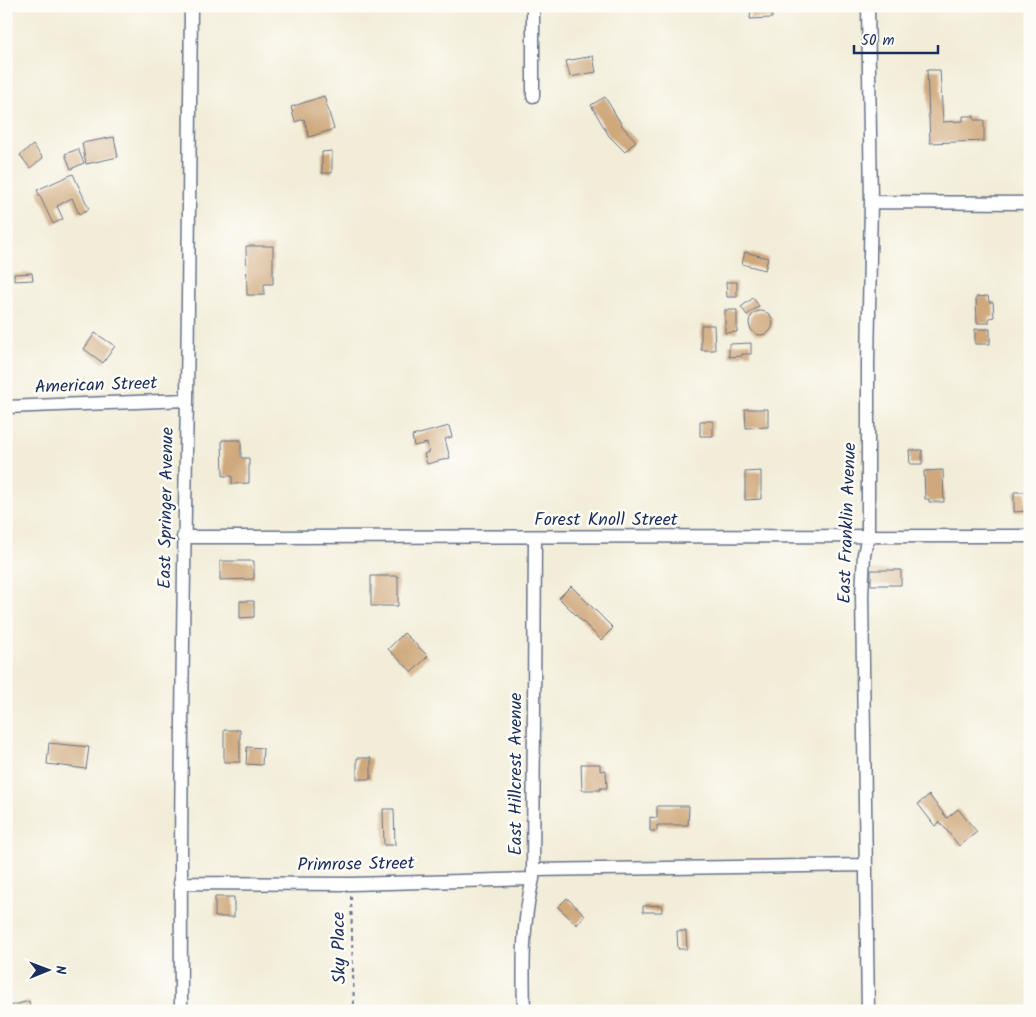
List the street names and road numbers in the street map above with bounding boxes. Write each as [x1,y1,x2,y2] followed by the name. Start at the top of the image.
[34,369,159,403] street label: American Street
[151,427,183,589] street label: East Springer Avenue
[831,442,865,604] street label: East Franklin Avenue
[534,506,679,535] street label: Forest Knoll Street
[502,693,531,855] street label: East Hillcrest Avenue
[297,849,416,881] street label: Primrose Street
[325,912,355,984] street label: Sky Place

